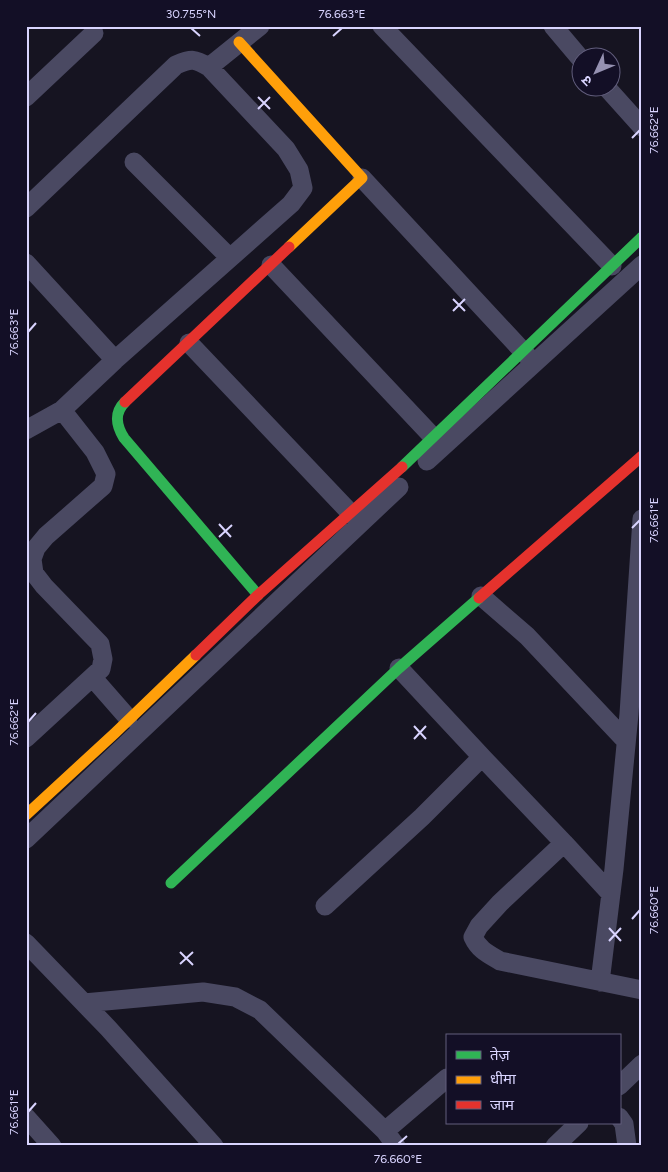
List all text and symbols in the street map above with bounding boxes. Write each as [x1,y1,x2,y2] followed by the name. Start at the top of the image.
[166,7,216,21] text: 30.755°N
[318,7,366,21] text: 76.663°E
[570,48,620,98] north arrow
[577,71,596,90] text: उ
[647,106,661,154] text: 76.662°E
[7,308,21,356] text: 76.663°E
[647,497,661,543] text: 76.661°E
[7,698,21,746] text: 76.662°E
[647,886,661,934] text: 76.660°E
[446,1034,620,1124] legend
[490,1046,511,1064] text: तेज़
[490,1070,517,1088] text: धीमा
[7,1089,21,1135] text: 76.661°E
[490,1096,515,1114] text: जाम
[374,1152,422,1166] text: 76.660°E

